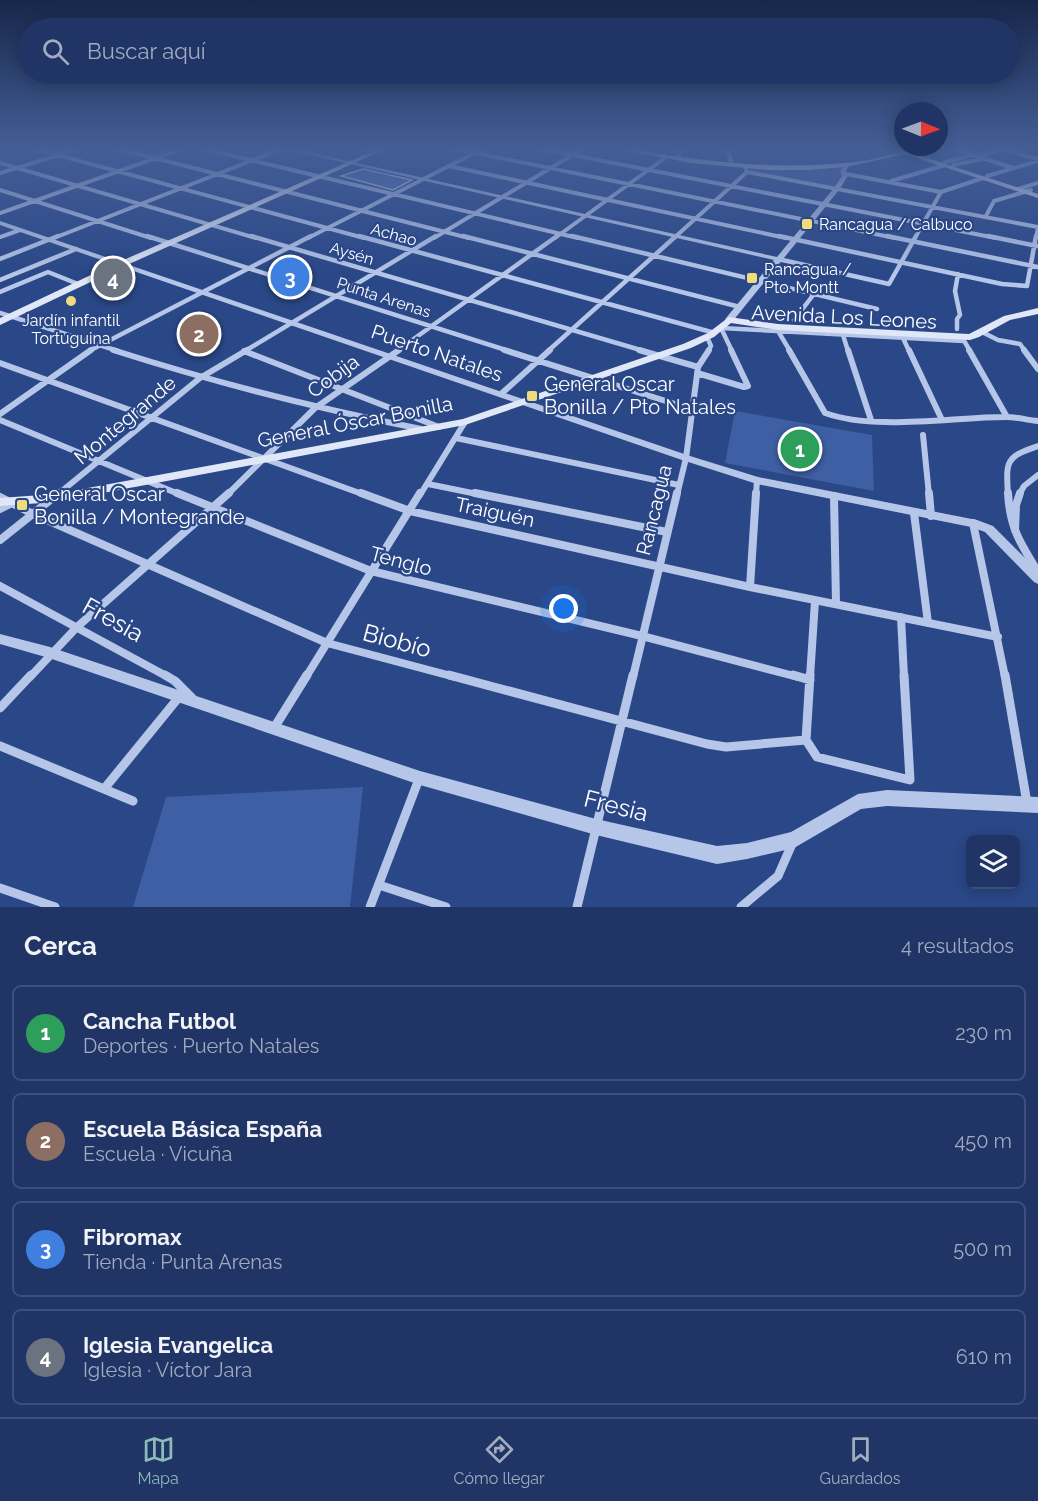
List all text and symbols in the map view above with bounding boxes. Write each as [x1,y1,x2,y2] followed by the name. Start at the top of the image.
[18,18,1020,84] search box
[39,35,72,68] icon: search
[87,38,206,64] text: Buscar aquí
[894,102,948,156] north arrow
[819,215,972,234] place label: Rancagua / Calbuco
[800,217,814,231] marker: Rancagua / Calbuco
[369,219,419,250] street label: Achao
[328,238,376,269] street label: Aysén
[270,254,310,300] pin: 3
[94,256,132,300] pin: 4
[764,260,852,297] place label: Rancagua / Pto. Montt
[745,271,759,285] marker: Rancagua / Pto. Montt
[334,273,433,322] street label: Punta Arenas
[64,294,78,308] marker: Jardín infantil Tortuguina
[751,300,937,334] street label: Avenida Los Leones
[22,311,120,348] place label: Jardín infantil Tortuguina
[180,312,218,356] pin: 2
[368,319,506,387] street label: Puerto Natales
[303,349,363,403] street label: Cobija
[69,370,181,469] street label: Montegrande
[544,372,736,419] place label: General Oscar Bonilla / Pto Natales
[525,389,539,403] marker: General Oscar Bonilla / Pto Natales
[255,391,455,453] street label: General Óscar Bonilla
[780,426,820,472] pin: 1
[631,462,677,558] street label: Rancagua
[34,482,245,529] place label: General Oscar Bonilla / Montegrande
[453,492,537,532] street label: Traiguén
[15,498,29,512] marker: General Oscar Bonilla / Montegrande
[367,541,435,581] street label: Tenglo
[78,591,149,648] street label: Fresia
[549,594,578,623] your location
[360,617,435,664] street label: Biobío
[581,784,651,827] street label: Fresia
[966,835,1020,889] map controls
[966,835,1020,889] button: layers
[24,931,97,961] text: Cerca
[901,934,1014,958] text: 4 resultados
[83,1008,236,1034] text: Cancha Futbol
[41,1021,50,1045] text: 1
[955,1021,1012,1045] text: 230 m
[83,1034,319,1058] text: Deportes · Puerto Natales
[83,1116,322,1142] text: Escuela Básica España
[40,1129,51,1153] text: 2
[954,1129,1012,1153] text: 450 m
[83,1142,232,1166] text: Escuela · Vicuña
[83,1224,182,1250] text: Fibromax
[40,1237,51,1261] text: 3
[953,1237,1012,1261] text: 500 m
[83,1250,282,1274] text: Tienda · Punta Arenas
[83,1332,273,1358] text: Iglesia Evangelica
[40,1345,51,1369] text: 4
[956,1345,1012,1369] text: 610 m
[83,1358,252,1382] text: Iglesia · Víctor Jara
[137,1433,179,1488] tab: Mapa
[454,1433,545,1488] tab: Cómo llegar
[820,1433,901,1488] tab: Guardados

